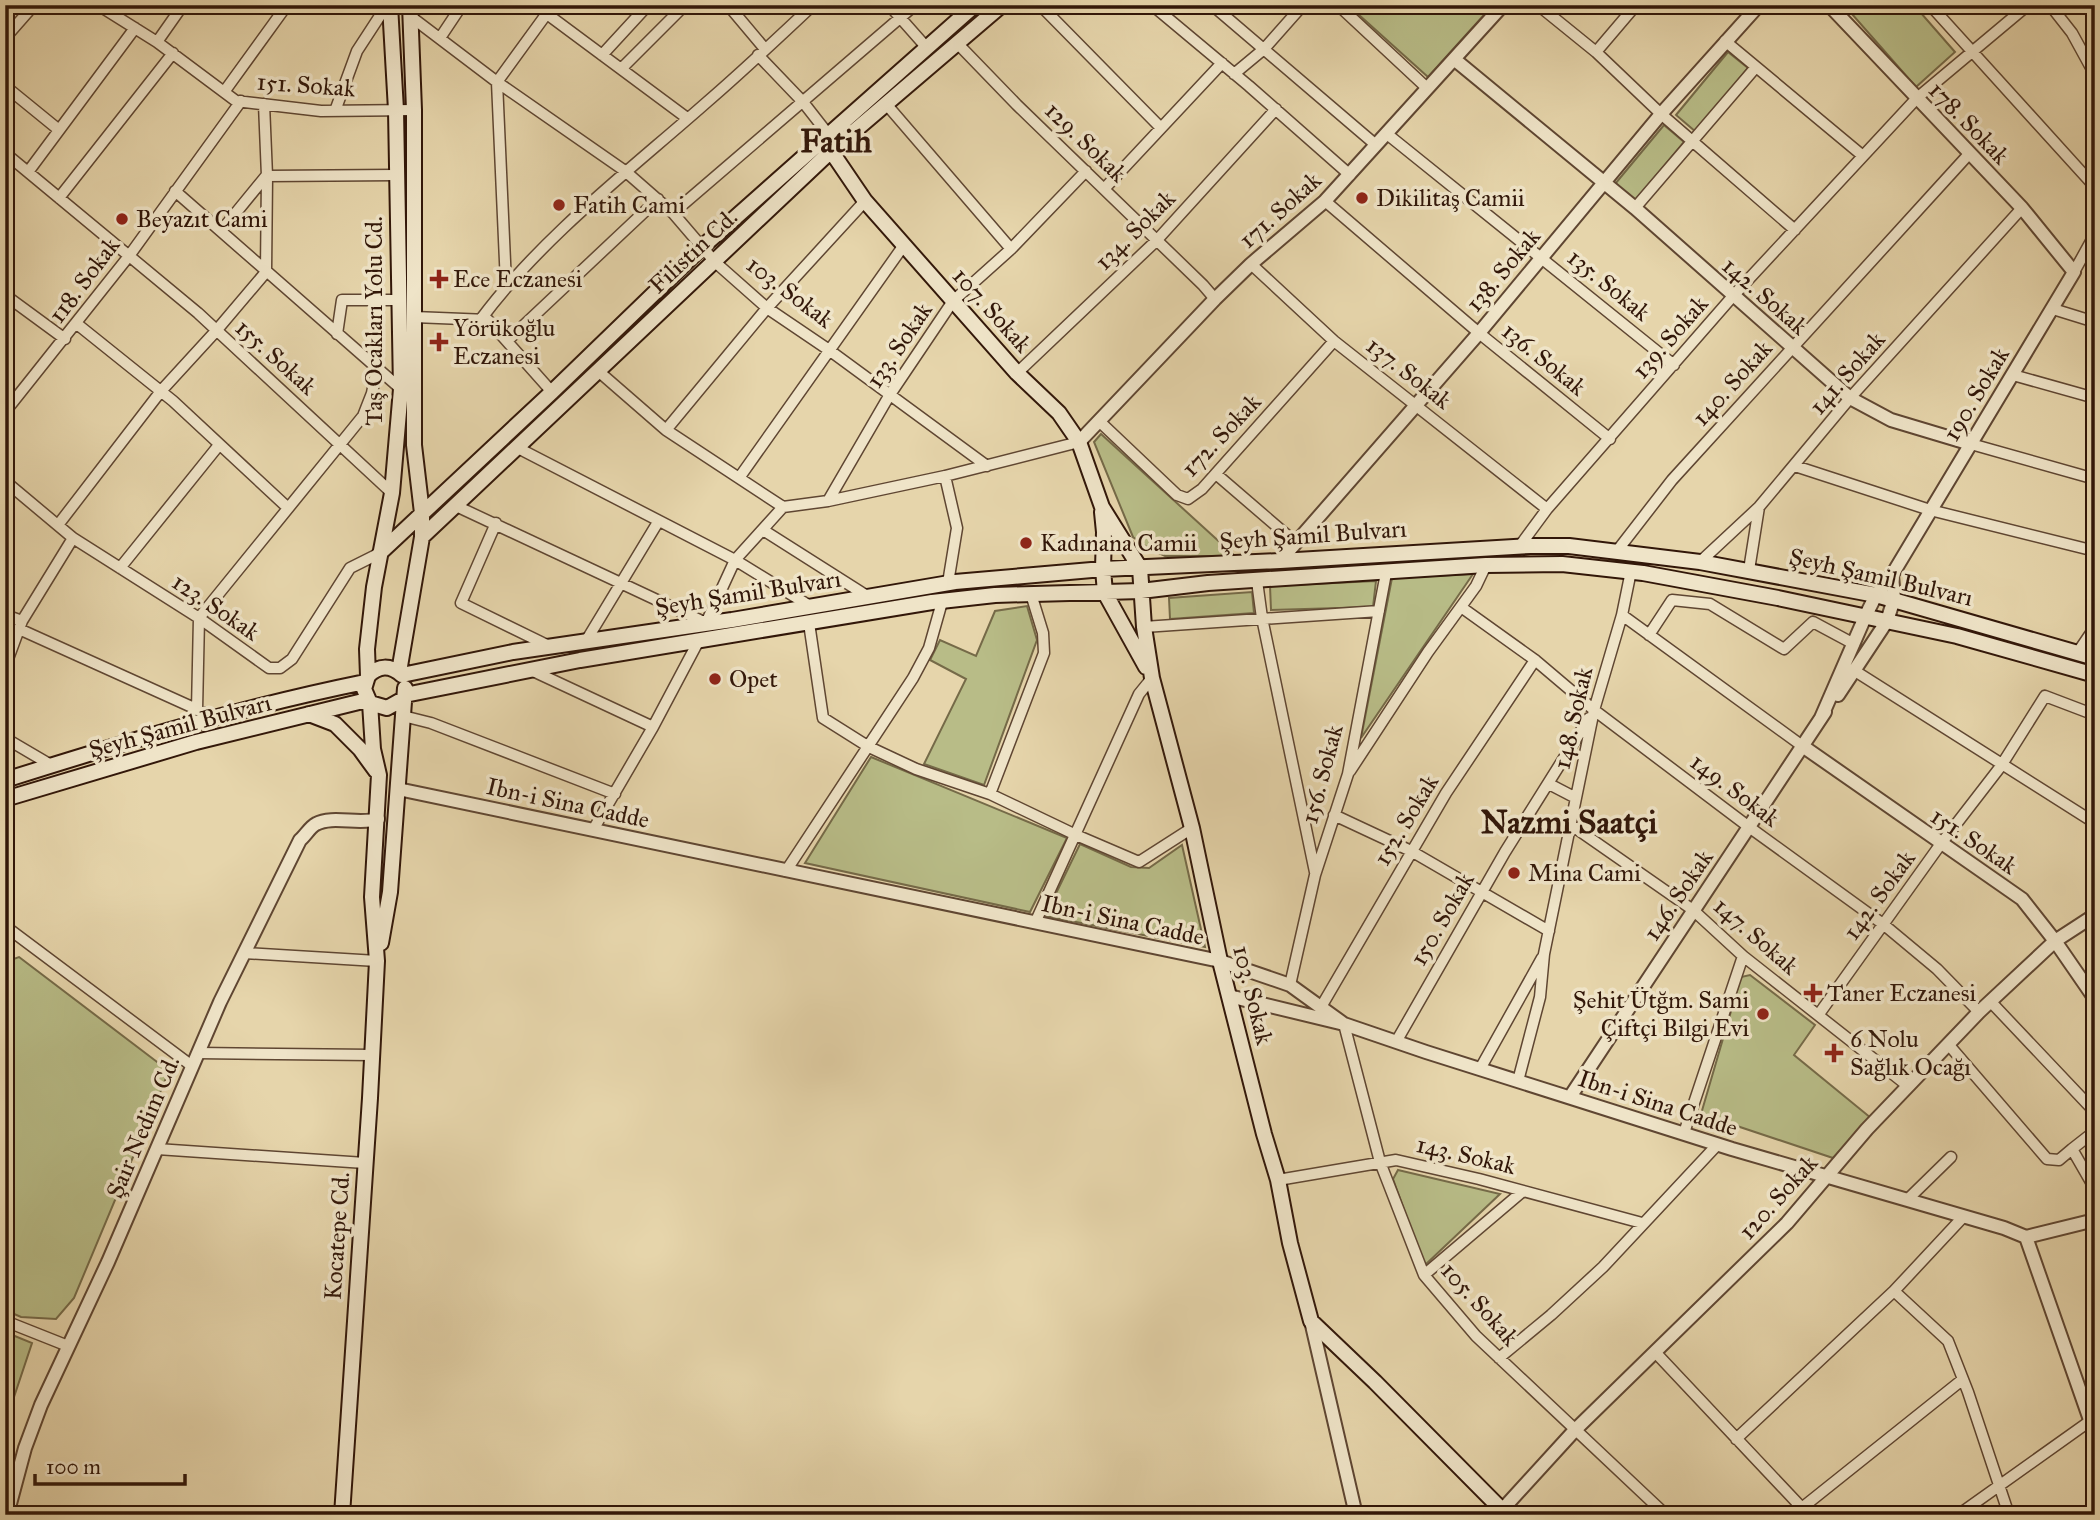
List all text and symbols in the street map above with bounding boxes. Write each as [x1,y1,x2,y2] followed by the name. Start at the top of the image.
[256,67,357,103] street label: 151. Sokak
[1922,75,2016,171] street label: 178. Sokak
[1039,96,1134,189] street label: 129. Sokak
[800,122,872,161] district label: Fatih
[1233,165,1328,255] street label: 171. Sokak
[1088,183,1182,277] street label: 134. Sokak
[1376,183,1525,213] place label: Dikilitaş Camii
[573,190,686,220] place label: Fatih Cami
[1354,190,1370,206] marker: Dikilitaş Camii
[551,197,567,213] marker: Fatih Cami
[642,202,744,300] street label: Filistin Cd.
[136,204,268,234] place label: Beyazıt Cami
[114,211,130,227] marker: Beyazıt Cami
[359,216,389,426] street label: Taş Ocakları Yolu Cd.
[1459,221,1547,318] street label: 138. Sokak
[42,230,127,329] street label: 118. Sokak
[1561,242,1657,328] street label: 135. Sokak
[740,249,840,335] street label: 103. Sokak
[1716,251,1815,342] street label: 142. Sokak
[946,261,1039,359] street label: 107. Sokak
[453,264,583,294] place label: Ece Eczanesi
[431,271,447,287] marker: Ece Eczanesi
[1626,289,1715,385] street label: 139. Sokak
[859,296,939,394] street label: 133. Sokak
[229,313,324,402] street label: 155. Sokak
[453,313,555,371] place label: Yörükoğlu Eczanesi
[1496,316,1593,403] street label: 136. Sokak
[1803,324,1892,421] street label: 141. Sokak
[1360,330,1458,416] street label: 137. Sokak
[1686,333,1779,432] street label: 140. Sokak
[431,334,447,350] marker: Yörükoğlu Eczanesi
[1936,341,2016,447] street label: 190. Sokak
[1175,386,1268,483] street label: 172. Sokak
[1218,513,1408,557] street label: Şeyh Şamil Bulvarı
[1040,528,1197,558] place label: Kadınana Camii
[1018,535,1034,551] marker: Kadınana Camii
[1786,541,1976,613] street label: Şeyh Şamil Bulvarı
[653,563,843,622] street label: Şeyh Şamil Bulvarı
[166,567,266,648] street label: 123. Sokak
[1547,663,1600,772] street label: 148. Sokak
[729,664,778,694] place label: Opet
[707,671,723,687] marker: Opet
[85,687,275,765] street label: Şeyh Şamil Bulvarı
[1294,720,1350,827] street label: 156. Sokak
[1684,747,1786,834] street label: 149. Sokak
[1367,768,1445,871] street label: 152. Sokak
[484,771,652,835] street label: Ibn-i Sina Cadde
[1925,801,2024,881] street label: 151. Sokak
[1481,803,1657,843] district label: Nazmi Saatçi
[1637,843,1720,946] street label: 146. Sokak
[1836,844,1922,946] street label: 142. Sokak
[1528,858,1641,888] place label: Mina Cami
[1506,865,1522,881] marker: Mina Cami
[1403,866,1481,971] street label: 150. Sokak
[1039,888,1207,952] street label: Ibn-i Sina Cadde
[1707,891,1805,982] street label: 147. Sokak
[1226,942,1280,1049] street label: 103. Sokak
[1827,978,1977,1008] place label: Taner Eczanesi
[1573,985,1749,1043] place label: Şehit Ütğm. Sami Çiftçi Bilgi Evi
[1805,985,1821,1001] marker: Taner Eczanesi
[1755,1006,1771,1022] marker: Şehit Ütğm. Sami Çiftçi Bilgi Evi
[1850,1024,1971,1082] place label: 6 Nolu Sağlık Ocağı
[1824,1043,1844,1063] marker: 6 Nolu Sağlık Ocağı
[99,1051,187,1203] street label: Şair Nedim Cd.
[1575,1063,1741,1143] street label: Ibn-i Sina Cadde
[1413,1129,1519,1181] street label: 143. Sokak
[1732,1148,1824,1246] street label: 120. Sokak
[318,1171,356,1301] street label: Kocatepe Cd.
[1435,1256,1526,1353] street label: 105. Sokak
[35,1443,186,1487] scale bar
[46,1454,101,1480] text: 100 m

